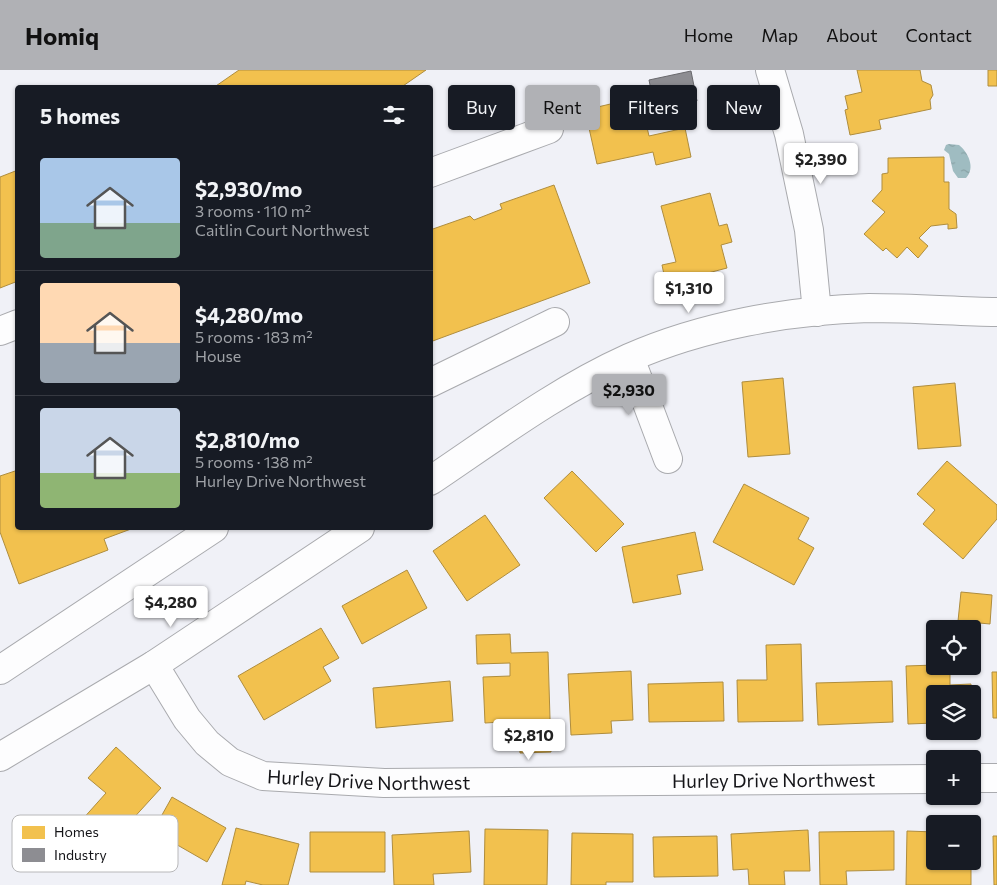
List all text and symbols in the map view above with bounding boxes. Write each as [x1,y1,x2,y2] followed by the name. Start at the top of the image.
[25,21,99,50] text: Homiq
[684,24,733,46] text: Home
[761,24,798,46] text: Map
[826,24,878,46] text: About
[906,24,972,46] text: Contact
[448,85,515,130] chip: Buy
[525,85,600,130] chip: Rent
[610,85,697,130] chip: Filters
[707,85,780,130] chip: New
[380,101,408,129] icon: filters
[40,103,120,128] text: 5 homes
[780,142,862,185] pin: $2,390
[795,149,847,168] text: $2,390
[195,176,302,201] text: $2,930/mo
[80,178,140,238] icon: home
[195,201,311,220] text: 3 rooms · 110 m²
[195,220,369,239] text: Caitlin Court Northwest
[648,272,730,314] pin: $1,310
[665,278,713,297] text: $1,310
[195,302,303,327] text: $4,280/mo
[80,303,140,363] icon: home
[195,327,313,346] text: 5 rooms · 183 m²
[195,346,241,365] text: House
[588,374,670,416] pin: $2,930
[603,380,655,399] text: $2,930
[195,427,300,452] text: $2,810/mo
[80,428,140,488] icon: home
[195,452,313,471] text: 5 rooms · 138 m²
[195,471,366,490] text: Hurley Drive Northwest
[130,586,212,628] pin: $4,280
[145,592,197,611] text: $4,280
[926,620,981,870] map controls
[926,620,981,675] button: locate
[926,685,981,740] button: layers
[488,718,570,761] pin: $2,810
[504,725,554,744] text: $2,810
[926,750,981,805] button: +
[267,764,470,794] street label: Hurley Drive Northwest
[672,767,875,792] street label: Hurley Drive Northwest
[12,815,178,872] legend
[926,815,981,870] button: −
[54,823,99,840] text: Homes
[54,846,107,863] text: Industry

